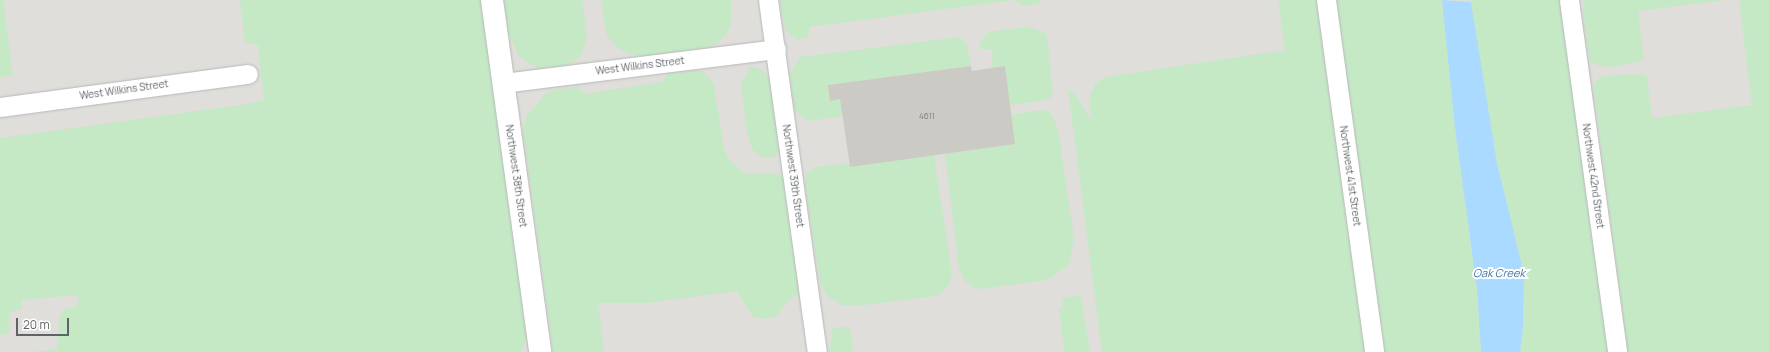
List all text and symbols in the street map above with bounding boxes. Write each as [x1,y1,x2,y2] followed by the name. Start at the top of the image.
[595,55,685,77] street label: West Wilkins Street
[79,78,169,102] street label: West Wilkins Street
[919,111,935,121] house number: 4611
[1580,123,1606,229] street label: Northwest 42nd Street
[503,124,529,228] street label: Northwest 38th Street
[780,124,806,228] street label: Northwest 39th Street
[1337,125,1363,227] street label: Northwest 41st Street
[1473,266,1525,280] water label: Oak Creek
[18,310,71,336] scale bar
[23,316,50,333] text: 20 m

